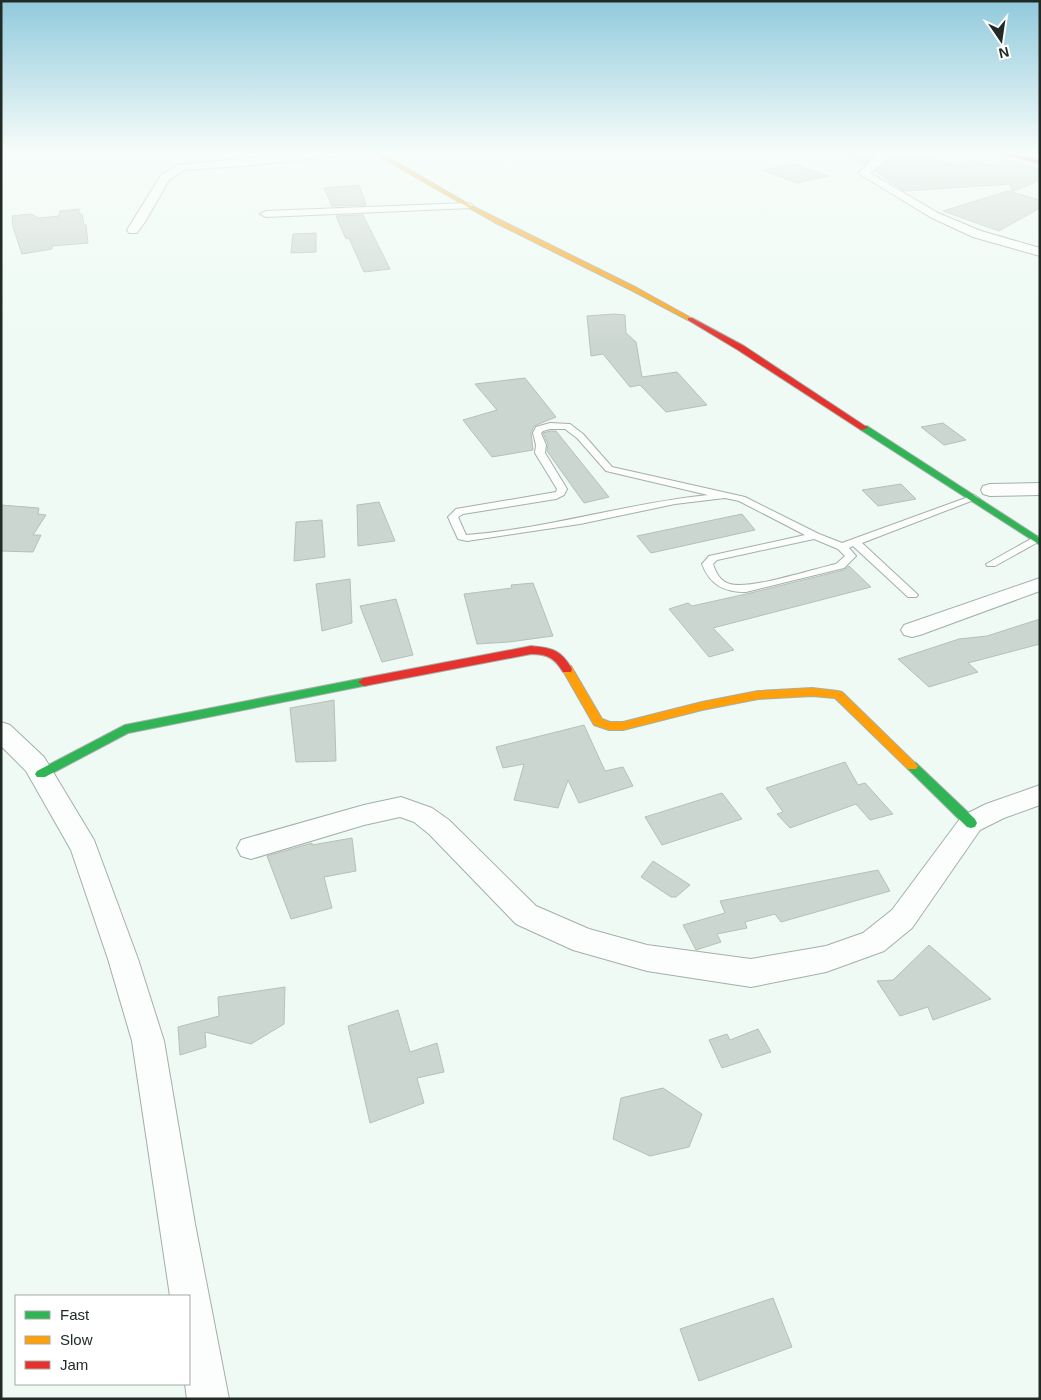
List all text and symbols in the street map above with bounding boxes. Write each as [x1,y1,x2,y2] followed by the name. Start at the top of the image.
[976,15,1026,65] north arrow
[997,44,1011,62] text: N
[15,1295,190,1385] legend
[60,1306,90,1323] text: Fast
[60,1331,93,1348] text: Slow
[60,1356,88,1373] text: Jam

